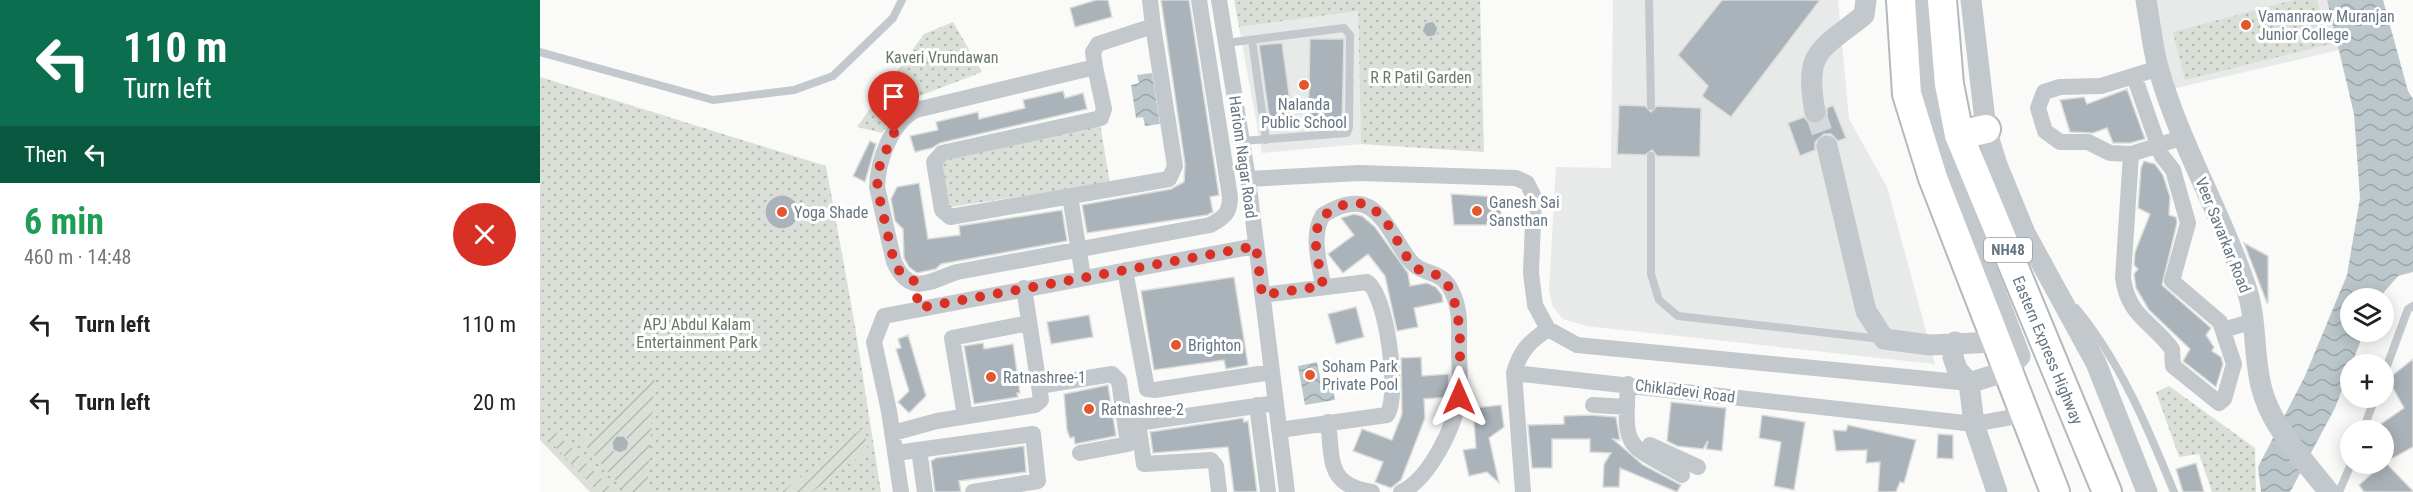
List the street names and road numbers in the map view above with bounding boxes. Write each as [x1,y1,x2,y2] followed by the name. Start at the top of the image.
[1225,94,1261,220] street label: Hariom Nagar Road
[2191,174,2255,296] street label: Veer Savarkar Road
[1984,238,2032,262] road number: NH48
[2009,273,2087,427] street label: Eastern Express Highway
[1634,375,1736,407] street label: Chikladevi Road

